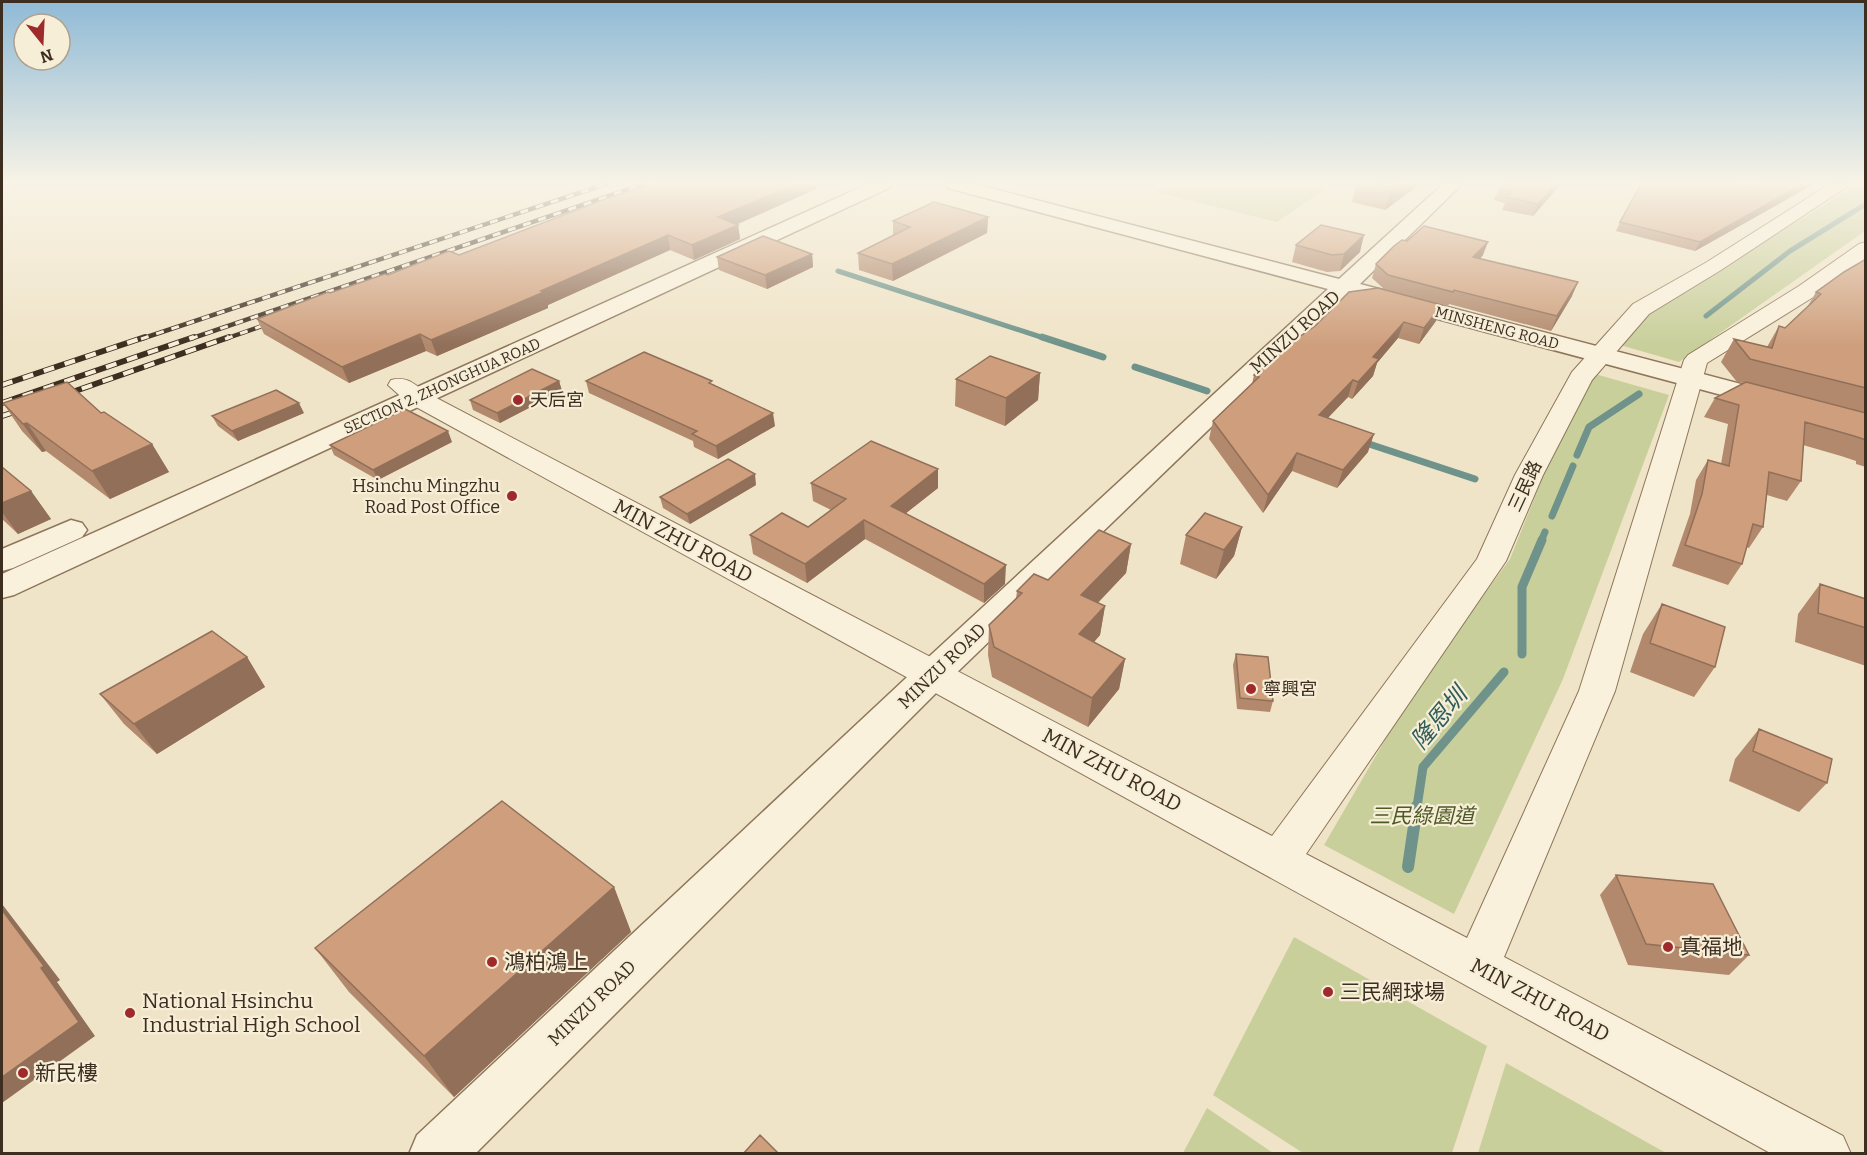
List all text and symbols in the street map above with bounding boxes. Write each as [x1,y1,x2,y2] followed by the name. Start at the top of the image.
[12,12,72,72] north arrow
[38,45,55,67] text: N
[1245,286,1345,378] street label: MINZU ROAD
[1433,303,1561,353] street label: MINSHENG ROAD
[341,334,543,438] street label: SECTION 2, ZHONGHUA ROAD
[530,389,584,411] place label: 天后宮
[511,393,525,407] marker: 天后宮
[1504,457,1546,515] street label: 三民路
[352,475,500,518] place label: Hsinchu Mingzhu Road Post Office
[505,489,519,503] marker: Hsinchu Mingzhu Road Post Office
[609,493,757,589] street label: MIN ZHU ROAD
[893,619,991,713] street label: MINZU ROAD
[1263,678,1317,700] place label: 寧興宮
[1405,679,1475,755] water label: 隆恩圳
[1244,682,1258,696] marker: 寧興宮
[1038,722,1186,818] street label: MIN ZHU ROAD
[1370,803,1477,829] park label: 三民綠園道
[1680,934,1743,960] place label: 真福地
[1661,940,1675,954] marker: 真福地
[504,949,588,975] place label: 鴻柏鴻上
[1466,952,1614,1048] street label: MIN ZHU ROAD
[485,955,499,969] marker: 鴻柏鴻上
[543,956,641,1050] street label: MINZU ROAD
[1340,979,1445,1005] place label: 三民網球場
[1321,985,1335,999] marker: 三民網球場
[142,988,360,1038] place label: National Hsinchu Industrial High School
[123,1006,137,1020] marker: National Hsinchu Industrial High School
[35,1060,98,1086] place label: 新民樓
[16,1066,30,1080] marker: 新民樓

